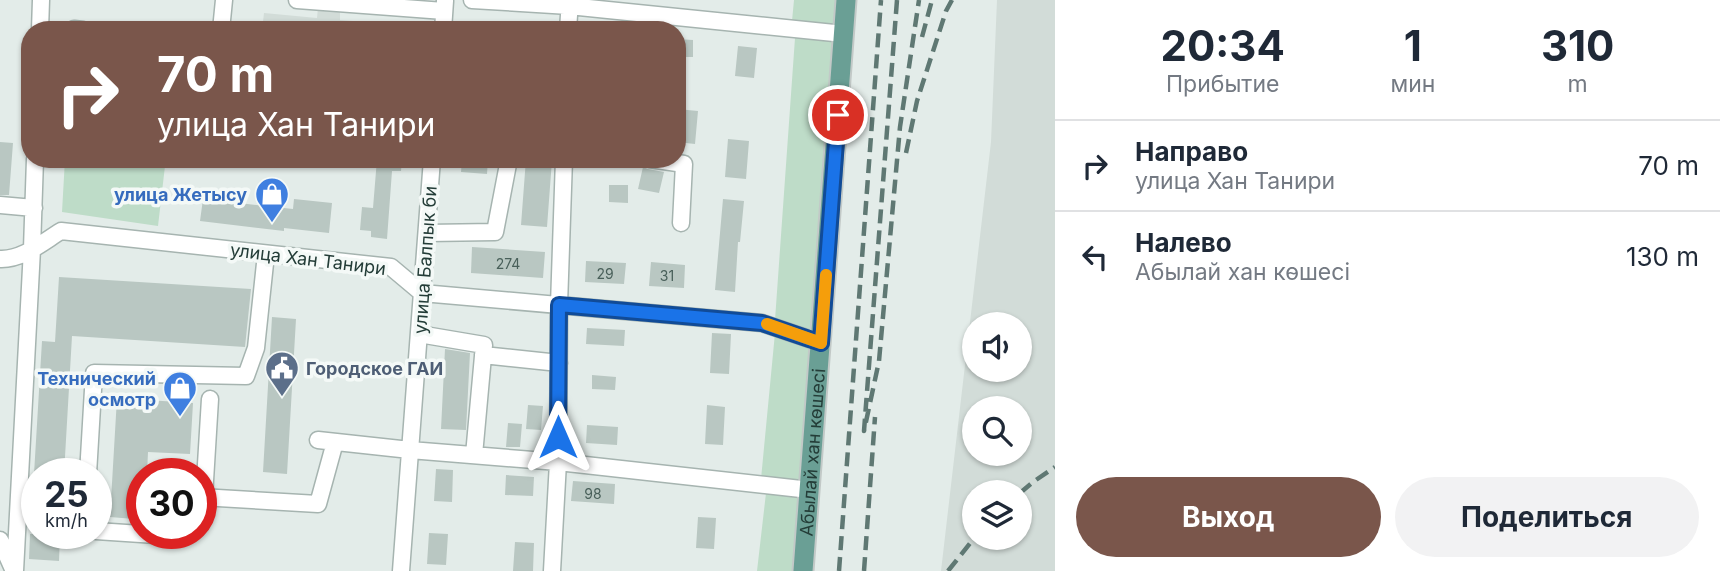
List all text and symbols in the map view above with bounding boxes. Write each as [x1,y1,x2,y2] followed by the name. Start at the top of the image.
[1161,20,1285,71] text: 20:34
[1404,20,1422,71] text: 1
[1541,20,1614,71] text: 310
[157,45,274,104] text: 70 m
[42,49,133,140] icon: right
[1166,70,1279,98] text: Прибытие
[1390,70,1435,98] text: мин
[1568,70,1588,98] text: m
[808,85,868,145] pin
[819,96,857,134] icon: arrive
[157,105,435,144] text: улица Хан Танири
[1135,136,1248,167] text: Направо
[1076,147,1114,185] icon: right
[1638,150,1699,181] text: 70 m
[1135,167,1335,195] text: улица Хан Танири
[253,175,291,224] shop icon: улица Жетысу
[114,184,247,205] place label: улица Жетысу
[409,185,441,335] street label: улица Балпык би
[1135,227,1232,258] text: Налево
[1076,238,1114,276] icon: left
[229,239,387,279] street label: улица Хан Танири
[1626,241,1699,272] text: 130 m
[496,255,520,272] house number: 274
[1135,258,1350,286] text: Абылай хан көшесі
[596,265,614,282] house number: 29
[660,267,674,284] house number: 31
[962,312,1032,550] map controls
[962,312,1032,382] button: sound
[263,349,301,398] public building icon: Городское ГАИ
[306,358,443,379] place label: Городское ГАИ
[37,368,156,410] place label: Технический осмотр
[795,368,829,537] street label: Абылай хан көшесі
[161,369,199,418] shop icon: Технический осмотр
[962,396,1032,466] button: search
[521,400,595,474] position arrow
[126,458,217,549] speed limit sign: 30
[44,473,89,515] text: 25
[1076,477,1381,557] button: Выход
[1395,477,1699,557] button: Поделиться
[962,480,1032,550] button: layers
[584,485,602,502] house number: 98
[45,510,88,531] text: km/h

